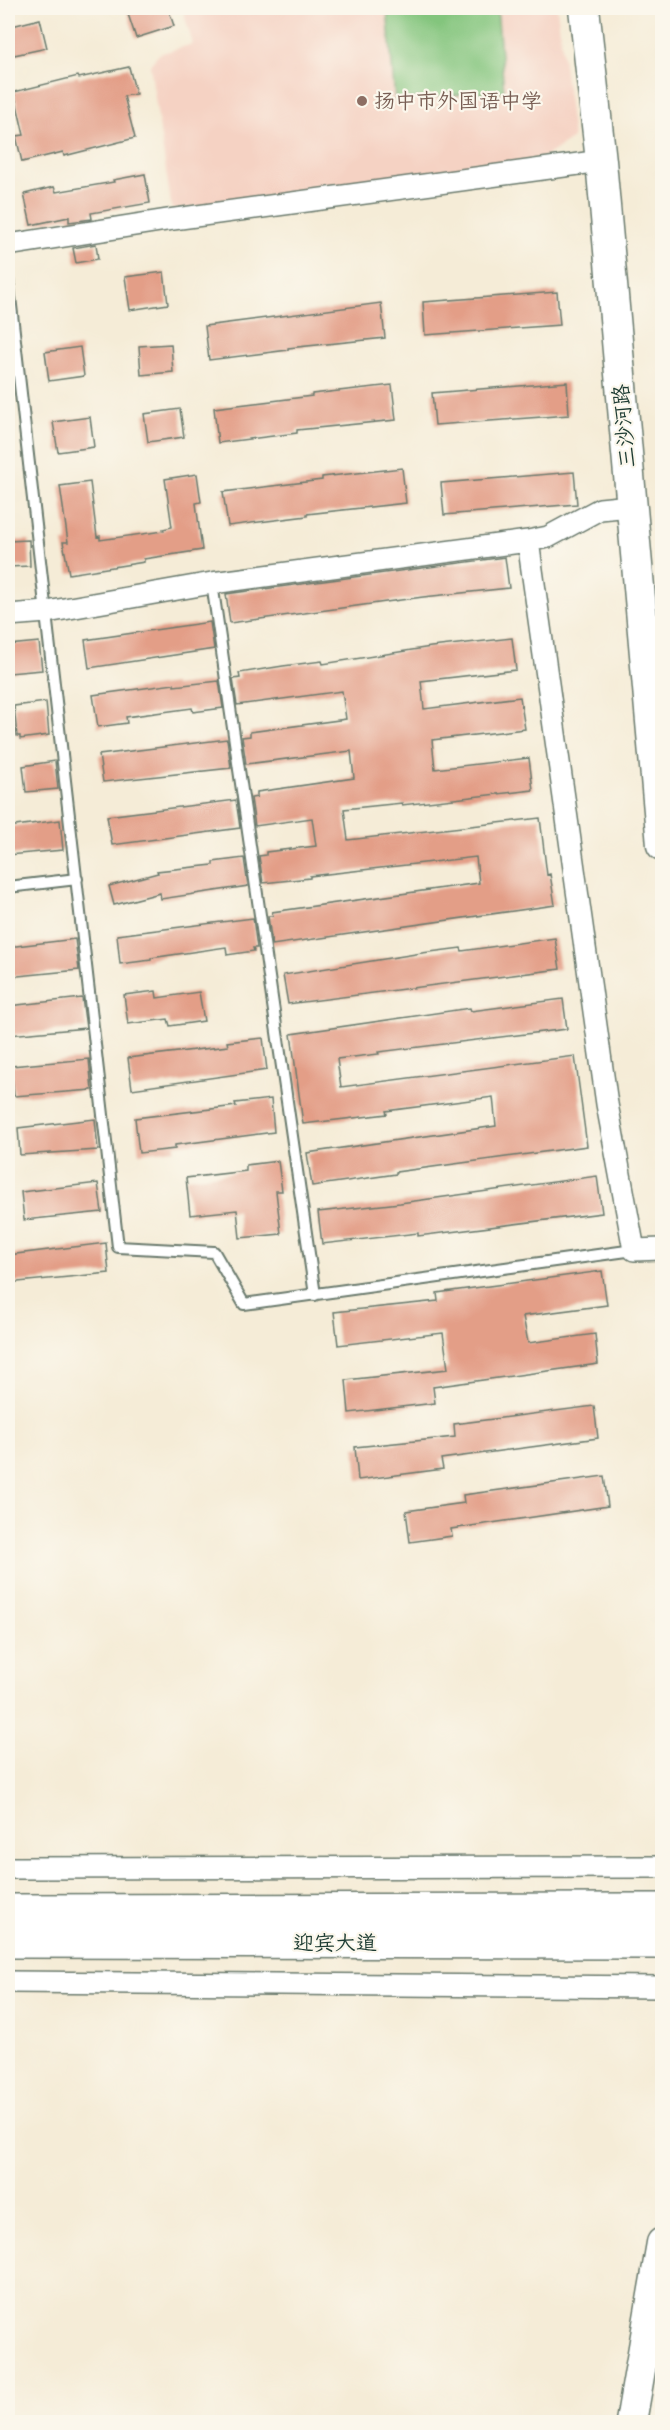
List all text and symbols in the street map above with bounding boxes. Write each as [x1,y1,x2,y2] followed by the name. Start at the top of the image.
[374,87,542,115] place label: 扬中市外国语中学
[355,94,369,108] marker: 扬中市外国语中学
[606,383,642,469] street label: 三沙河路
[293,1929,377,1957] street label: 迎宾大道

